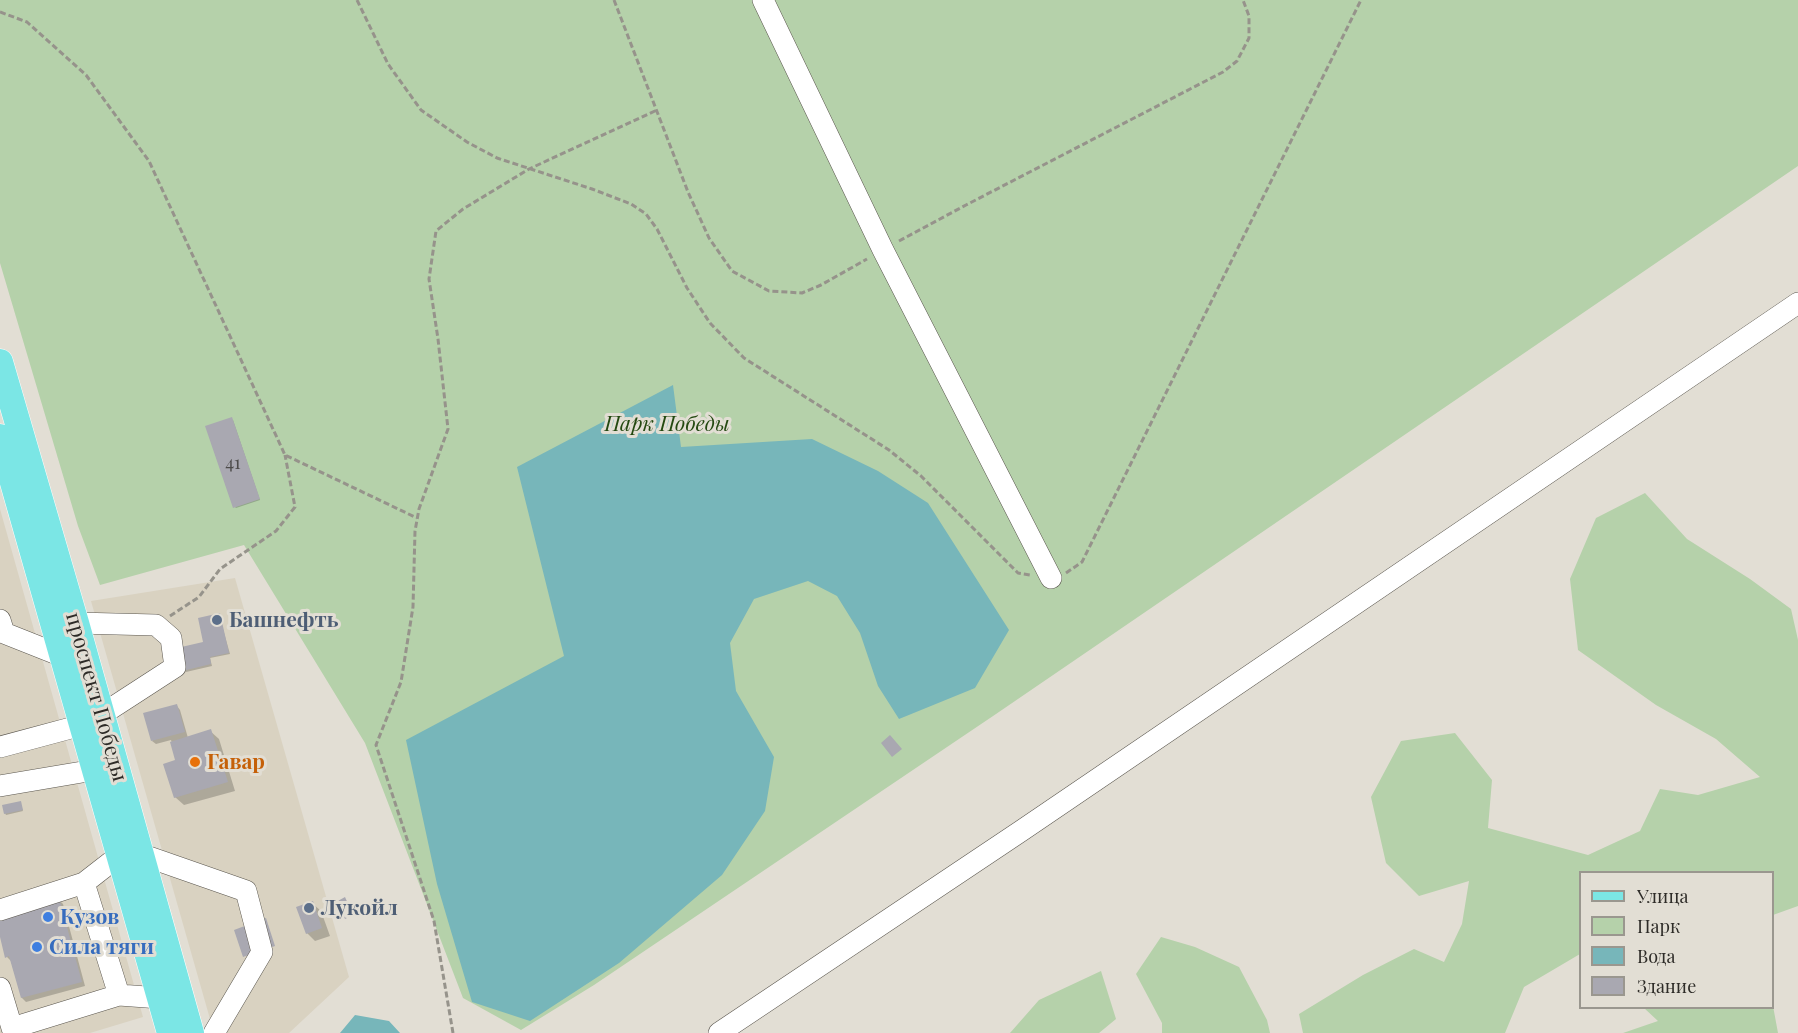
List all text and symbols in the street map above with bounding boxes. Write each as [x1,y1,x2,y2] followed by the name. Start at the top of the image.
[605,411,729,437] park label: Парк Победы
[225,452,241,474] house number: 41
[229,607,339,633] place label: Башнефть
[60,610,132,784] street label: проспект Победы
[210,613,224,627] marker: Башнефть
[207,749,265,775] place label: Гавар
[188,755,202,769] marker: Гавар
[1579,871,1774,1009] legend
[1637,884,1688,908] text: Улица
[321,895,398,921] place label: Лукойл
[302,901,316,915] marker: Лукойл
[60,904,119,930] place label: Кузов
[41,910,55,924] marker: Кузов
[1637,914,1680,938] text: Парк
[49,934,154,960] place label: Сила тяги
[30,940,44,954] marker: Сила тяги
[1637,944,1675,968] text: Вода
[1637,974,1696,998] text: Здание

